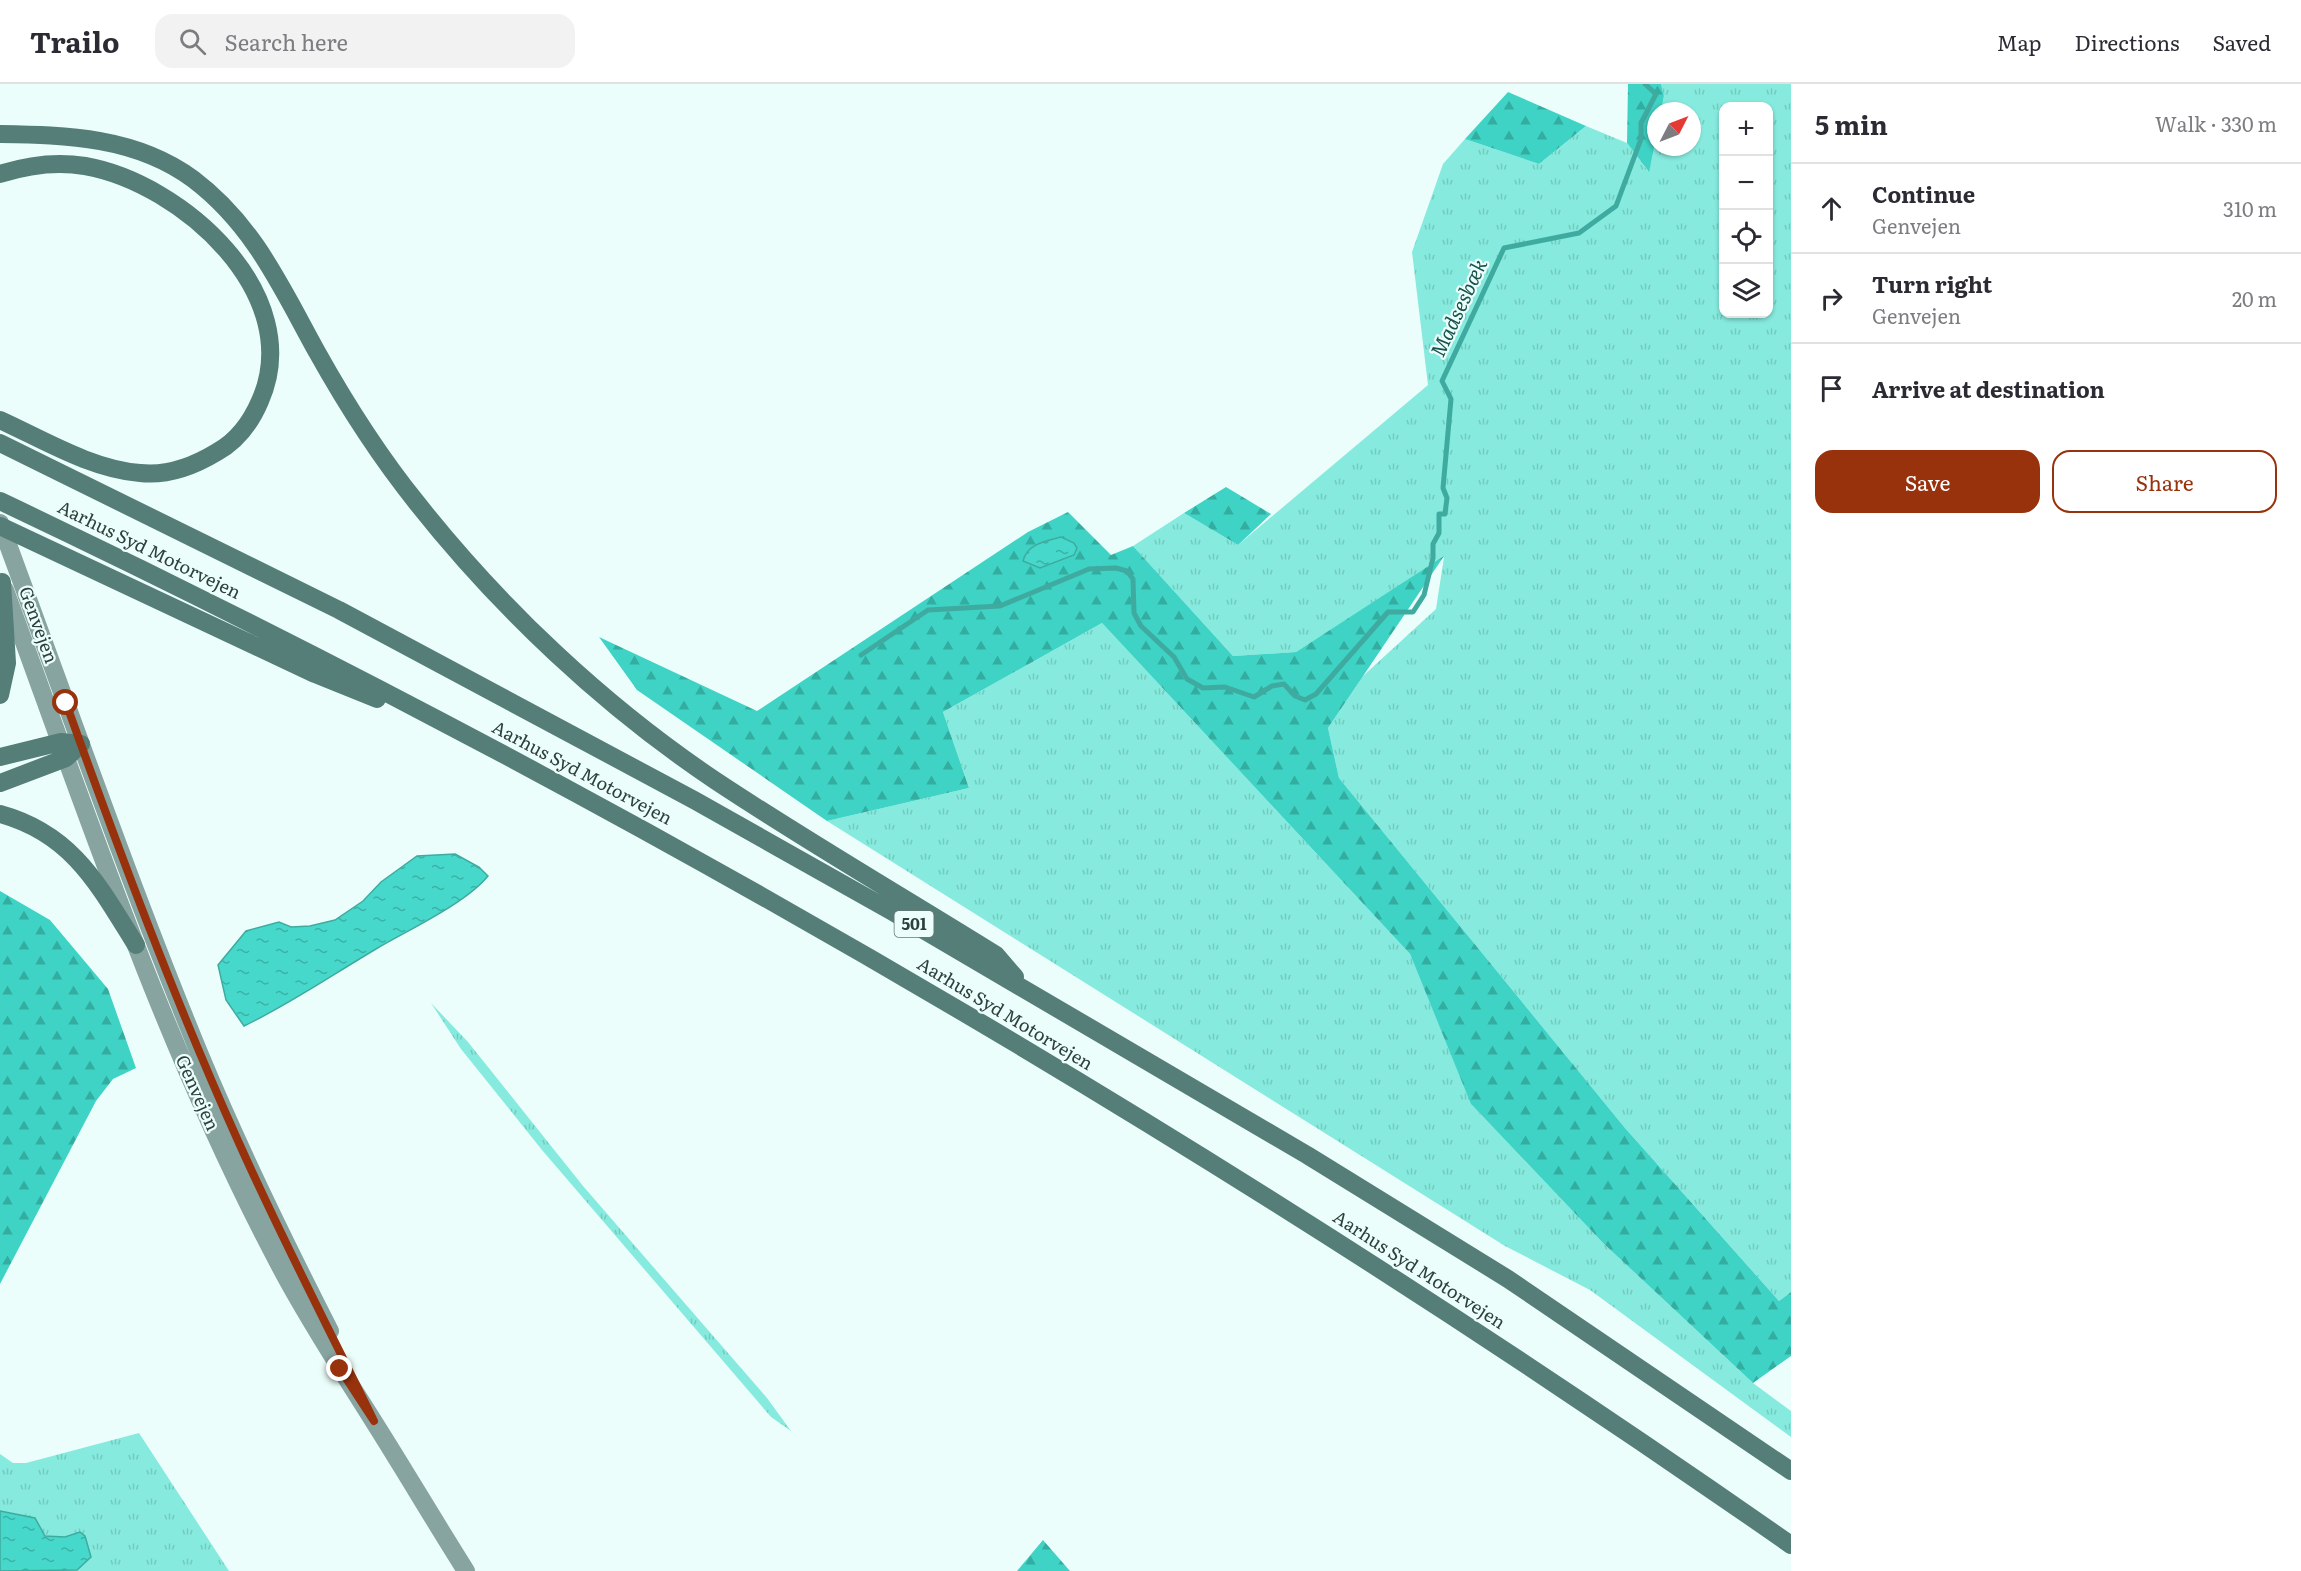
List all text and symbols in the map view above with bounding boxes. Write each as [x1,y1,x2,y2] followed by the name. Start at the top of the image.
[155,14,575,68] search box
[30,20,119,62] text: Trailo
[176,25,209,58] icon: search
[224,25,348,58] text: Search here
[1997,26,2042,57] text: Map
[2075,26,2180,57] text: Directions
[2213,26,2271,57] text: Saved
[1647,102,1701,156] north arrow
[1719,102,1773,318] map controls
[1719,102,1773,156] button: +
[1815,104,1888,143] text: 5 min
[2155,108,2277,138] text: Walk · 330 m
[1719,156,1773,210] button: −
[1872,177,1975,210] text: Continue
[1815,192,1848,225] icon: ahead
[2223,193,2277,223] text: 310 m
[1719,210,1773,264] button: locate
[1872,210,1961,240] text: Genvejen
[1421,253,1493,361] water label: Madsesbæk
[1719,264,1773,318] button: layers
[1872,267,1992,300] text: Turn right
[1815,282,1848,315] icon: right
[2232,283,2277,313] text: 20 m
[1872,300,1961,330] text: Genvejen
[1815,372,1848,405] icon: arrive
[1872,372,2105,405] text: Arrive at destination
[1815,450,2040,513] button: Save
[2052,450,2277,513] button: Share
[54,493,246,605] street label: Aarhus Syd Motorvejen
[13,582,66,667] street label: Genvejen
[52,689,78,715] route start
[488,713,678,831] street label: Aarhus Syd Motorvejen
[894,911,934,937] road number: 501
[913,949,1099,1076] street label: Aarhus Syd Motorvejen
[170,1050,227,1135] street label: Genvejen
[1328,1203,1511,1335] street label: Aarhus Syd Motorvejen
[326,1355,352,1381] route end

